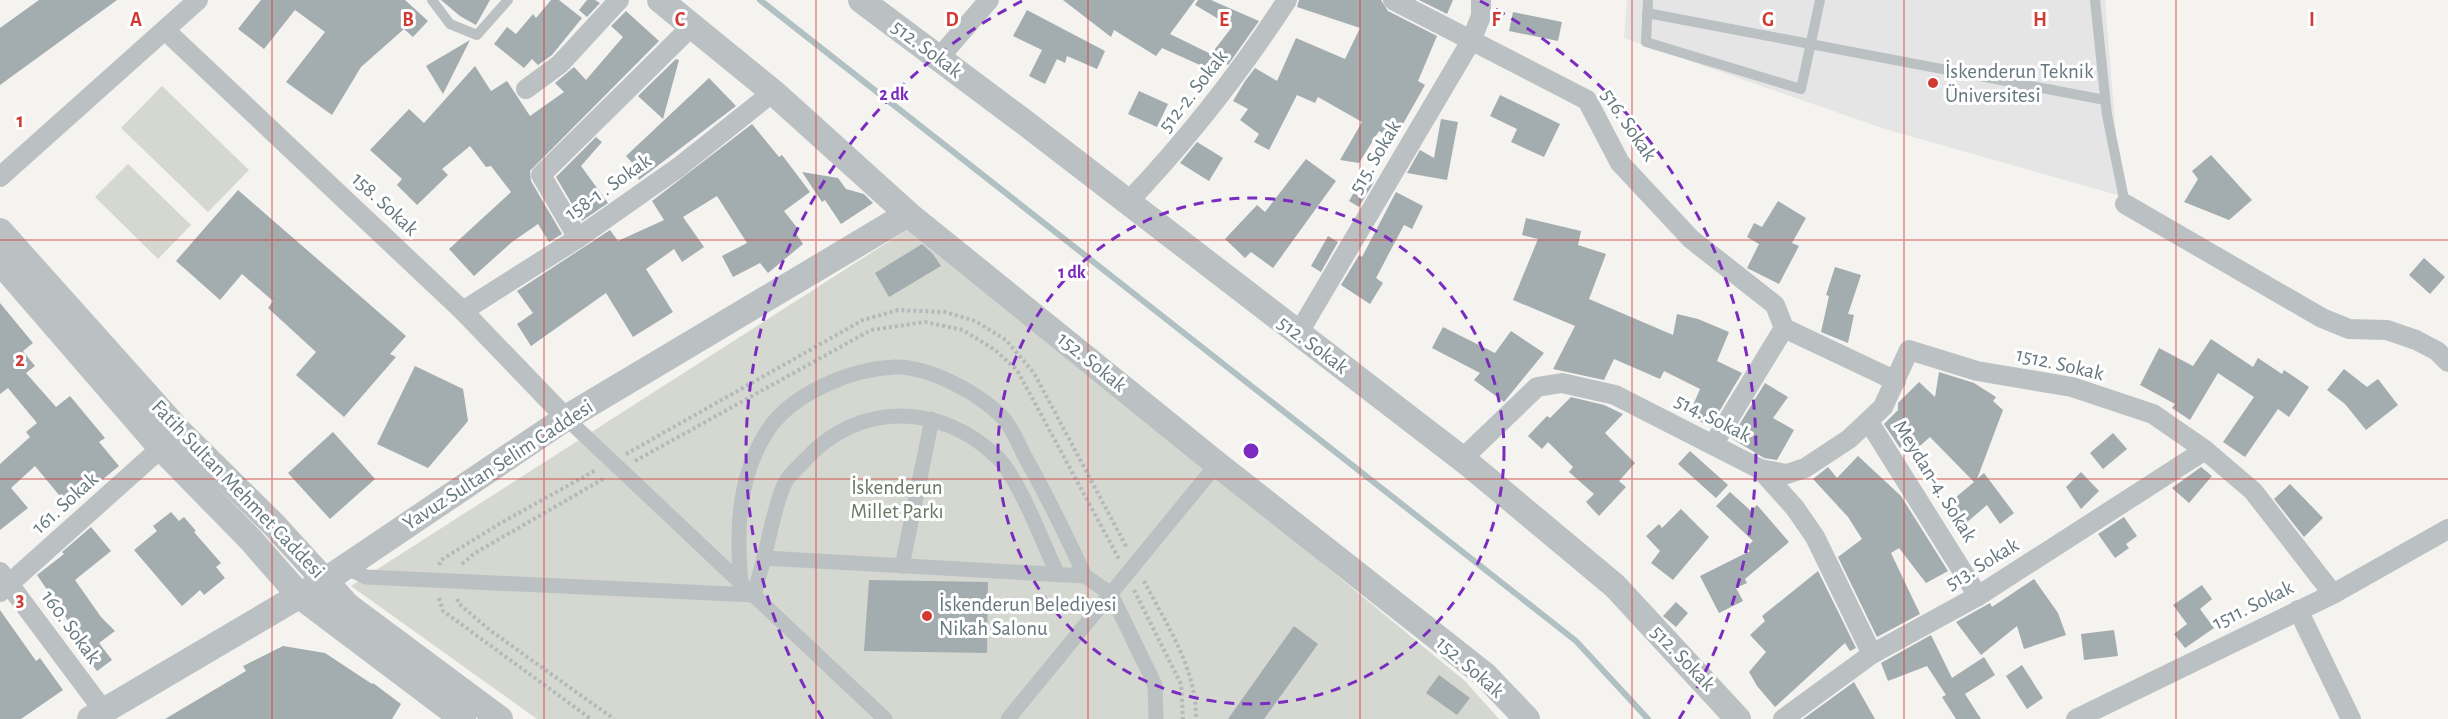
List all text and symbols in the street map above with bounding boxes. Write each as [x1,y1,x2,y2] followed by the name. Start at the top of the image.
[130,10,142,30] text: A
[402,10,414,30] text: B
[675,10,686,30] text: C
[945,10,959,30] text: D
[1219,10,1229,30] text: E
[1491,10,1501,30] text: F
[1762,10,1774,30] text: G
[2033,10,2047,30] text: H
[2309,10,2315,30] text: I
[888,16,966,82] street label: 512. Sokak
[1155,46,1232,136] street label: 512-2. Sokak
[1945,60,2094,106] place label: İskenderun Teknik Üniversitesi
[1926,76,1940,90] marker: İskenderun Teknik Üniversitesi
[1597,85,1661,165] street label: 516. Sokak
[879,86,909,104] text: 2 dk
[16,111,24,131] text: 1
[1345,116,1405,197] street label: 515. Sokak
[561,150,655,224] street label: 158-1 . Sokak
[348,168,423,240] street label: 158. Sokak
[1058,264,1086,282] text: 1 dk
[1274,312,1352,378] street label: 512. Sokak
[1053,328,1131,396] street label: 152. Sokak
[2014,344,2106,384] street label: 1512. Sokak
[15,350,25,370] text: 2
[1671,390,1755,446] street label: 514. Sokak
[148,396,328,582] street label: Fatih Sultan Mehmet Caddesi
[399,396,597,534] street label: Yavuz Sultan Selim Caddesi
[1889,417,1981,546] street label: Meydan-4. Sokak
[1241,441,1261,461] centre of rings
[28,468,102,538] street label: 161. Sokak
[850,476,944,522] park label: İskenderun Millet Parkı
[1942,534,2023,594] street label: 513. Sokak
[2209,576,2297,633] street label: 1511. Sokak
[38,587,105,668] street label: 160. Sokak
[16,590,24,610] text: 3
[939,593,1117,639] place label: İskenderun Belediyesi Nikah Salonu
[920,609,934,623] marker: İskenderun Belediyesi Nikah Salonu
[1647,621,1719,695] street label: 512. Sokak
[1432,632,1508,702] street label: 152. Sokak

